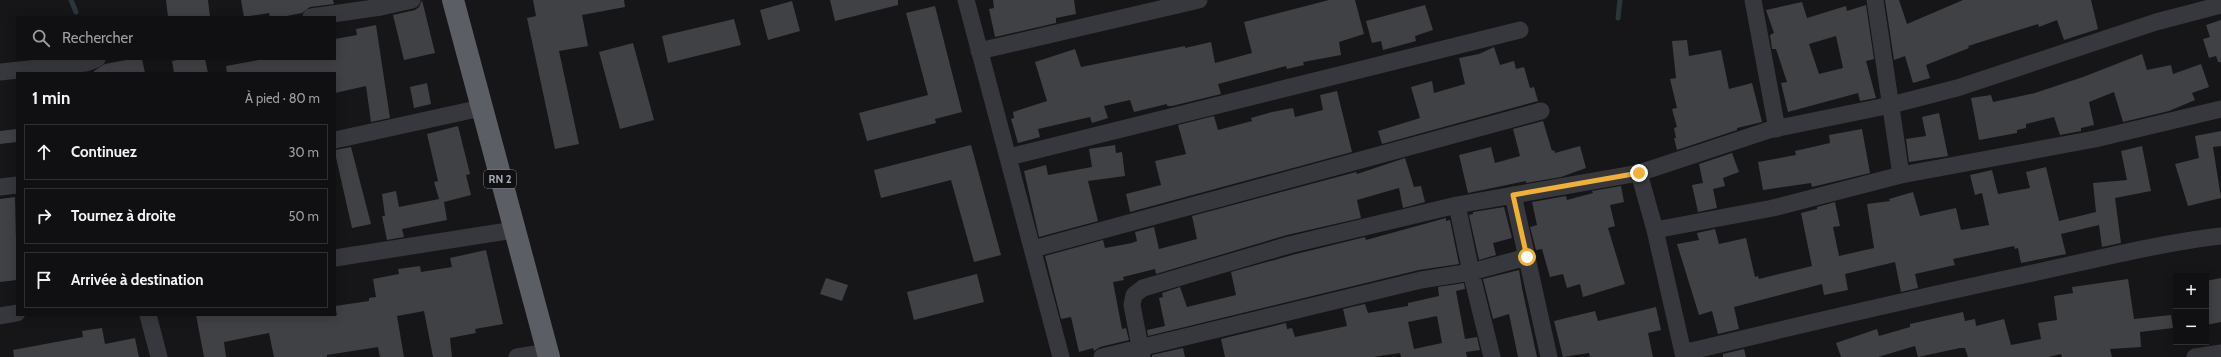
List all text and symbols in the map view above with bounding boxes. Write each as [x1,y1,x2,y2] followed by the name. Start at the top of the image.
[16,16,336,60] search box
[30,27,52,49] icon: search
[62,29,133,47] text: Rechercher
[32,88,70,108] text: 1 min
[245,90,320,106] text: À pied · 80 m
[33,141,55,163] icon: ahead
[71,143,137,161] text: Continuez
[289,144,319,160] text: 30 m
[1630,164,1648,182] route end
[484,170,516,188] road number: RN 2
[33,205,55,227] icon: right
[71,207,176,225] text: Tournez à droite
[289,208,319,224] text: 50 m
[1518,248,1536,266] route start
[33,269,55,291] icon: arrive
[71,271,203,289] text: Arrivée à destination
[2173,273,2209,345] map controls
[2173,273,2209,309] button: +
[2173,309,2209,345] button: −

